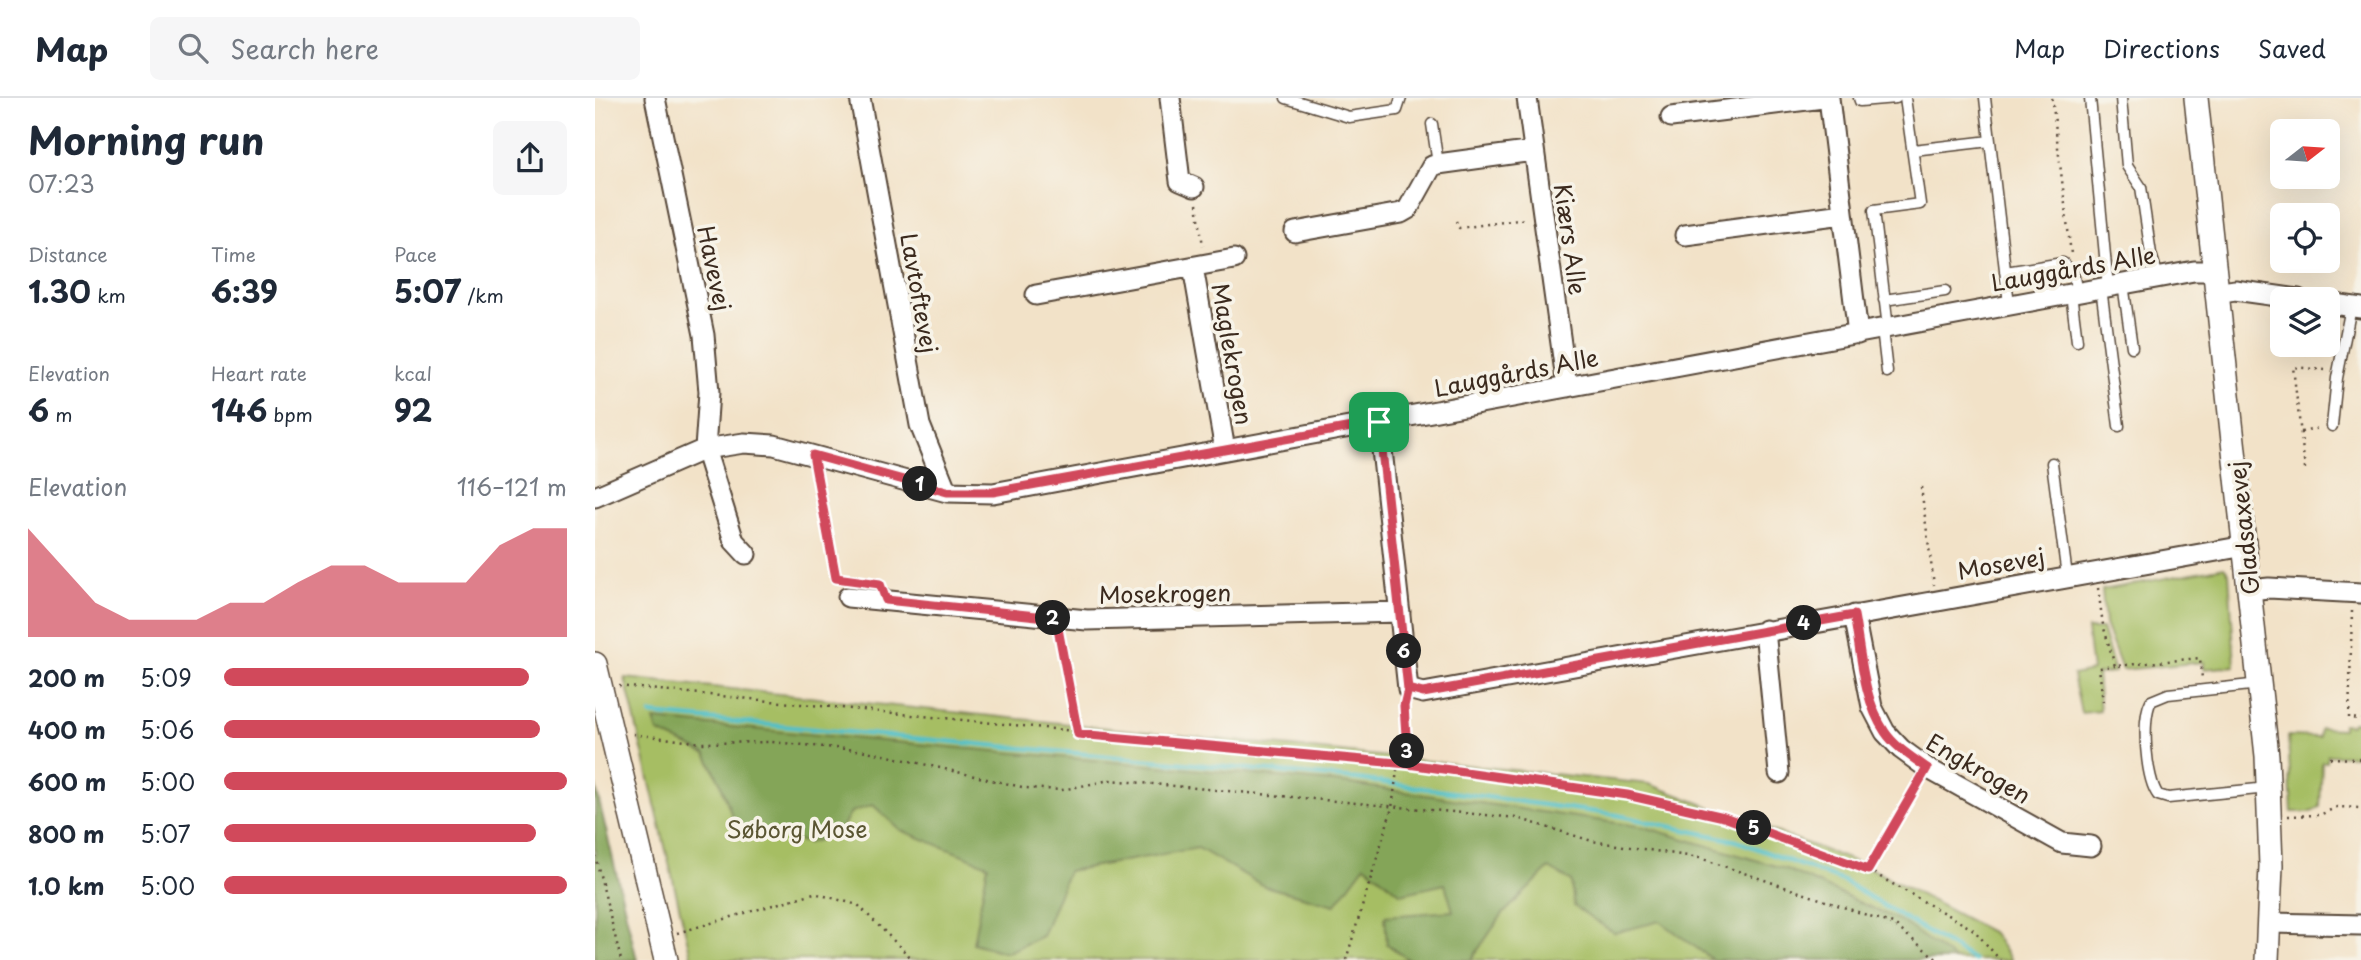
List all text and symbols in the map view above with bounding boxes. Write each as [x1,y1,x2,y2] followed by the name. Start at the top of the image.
[150,17,640,80] search box
[35,23,108,73] text: Map
[174,29,212,67] icon: search
[230,29,379,68] text: Search here
[2014,30,2065,66] text: Map
[2103,30,2220,66] text: Directions
[2258,30,2326,66] text: Saved
[28,111,264,168] text: Morning run
[2270,119,2340,189] north arrow
[2270,119,2340,357] map controls
[493,121,567,195] button: share
[28,166,95,201] text: 07:23
[1546,181,1596,297] street label: Kiærs Alle
[2270,203,2340,273] button: locate
[689,222,741,314] street label: Havevej
[892,230,948,356] street label: Lavtoftevej
[1988,236,2158,300] street label: Lauggårds Alle
[28,240,108,268] text: Distance
[211,240,256,268] text: Time
[394,240,437,268] text: Pace
[28,268,91,313] text: 1.30
[211,268,278,313] text: 6:39
[394,268,461,313] text: 5:07
[1203,280,1263,428] street label: Maglekrogen
[91,281,126,309] text: km
[461,281,504,309] text: /km
[2270,287,2340,357] button: layers
[1431,339,1601,405] street label: Lauggårds Alle
[28,359,110,387] text: Elevation
[211,359,307,387] text: Heart rate
[394,359,432,387] text: kcal
[28,387,49,432] text: 6
[211,387,267,432] text: 146
[394,387,432,432] text: 92
[1349,392,1409,452] pin
[49,400,73,428] text: m
[267,400,313,428] text: bpm
[1360,403,1398,441] icon: arrive
[2219,459,2267,597] street label: Gladsaxevej
[903,466,937,502] pin: 1
[28,469,127,504] text: Elevation
[457,469,567,504] text: 116–121 m
[915,469,924,497] text: 1
[1955,538,2047,588] street label: Mosevej
[1099,574,1231,612] street label: Mosekrogen
[1035,601,1071,636] pin: 2
[1046,603,1059,631] text: 2
[1787,606,1821,640] pin: 4
[1797,608,1810,636] text: 4
[1387,634,1421,668] pin: 6
[1397,636,1410,664] text: 6
[28,660,105,695] text: 200 m
[140,660,192,695] text: 5:09
[28,712,106,747] text: 400 m
[140,712,194,747] text: 5:06
[1920,724,2038,812] street label: Engkrogen
[1389,734,1425,768] pin: 3
[1400,736,1413,764] text: 3
[28,764,106,799] text: 600 m
[140,764,195,799] text: 5:00
[1737,810,1771,846] pin: 5
[727,811,868,846] park label: Søborg Mose
[1747,813,1760,841] text: 5
[28,816,105,851] text: 800 m
[140,816,191,851] text: 5:07
[28,868,105,903] text: 1.0 km
[140,868,195,903] text: 5:00

